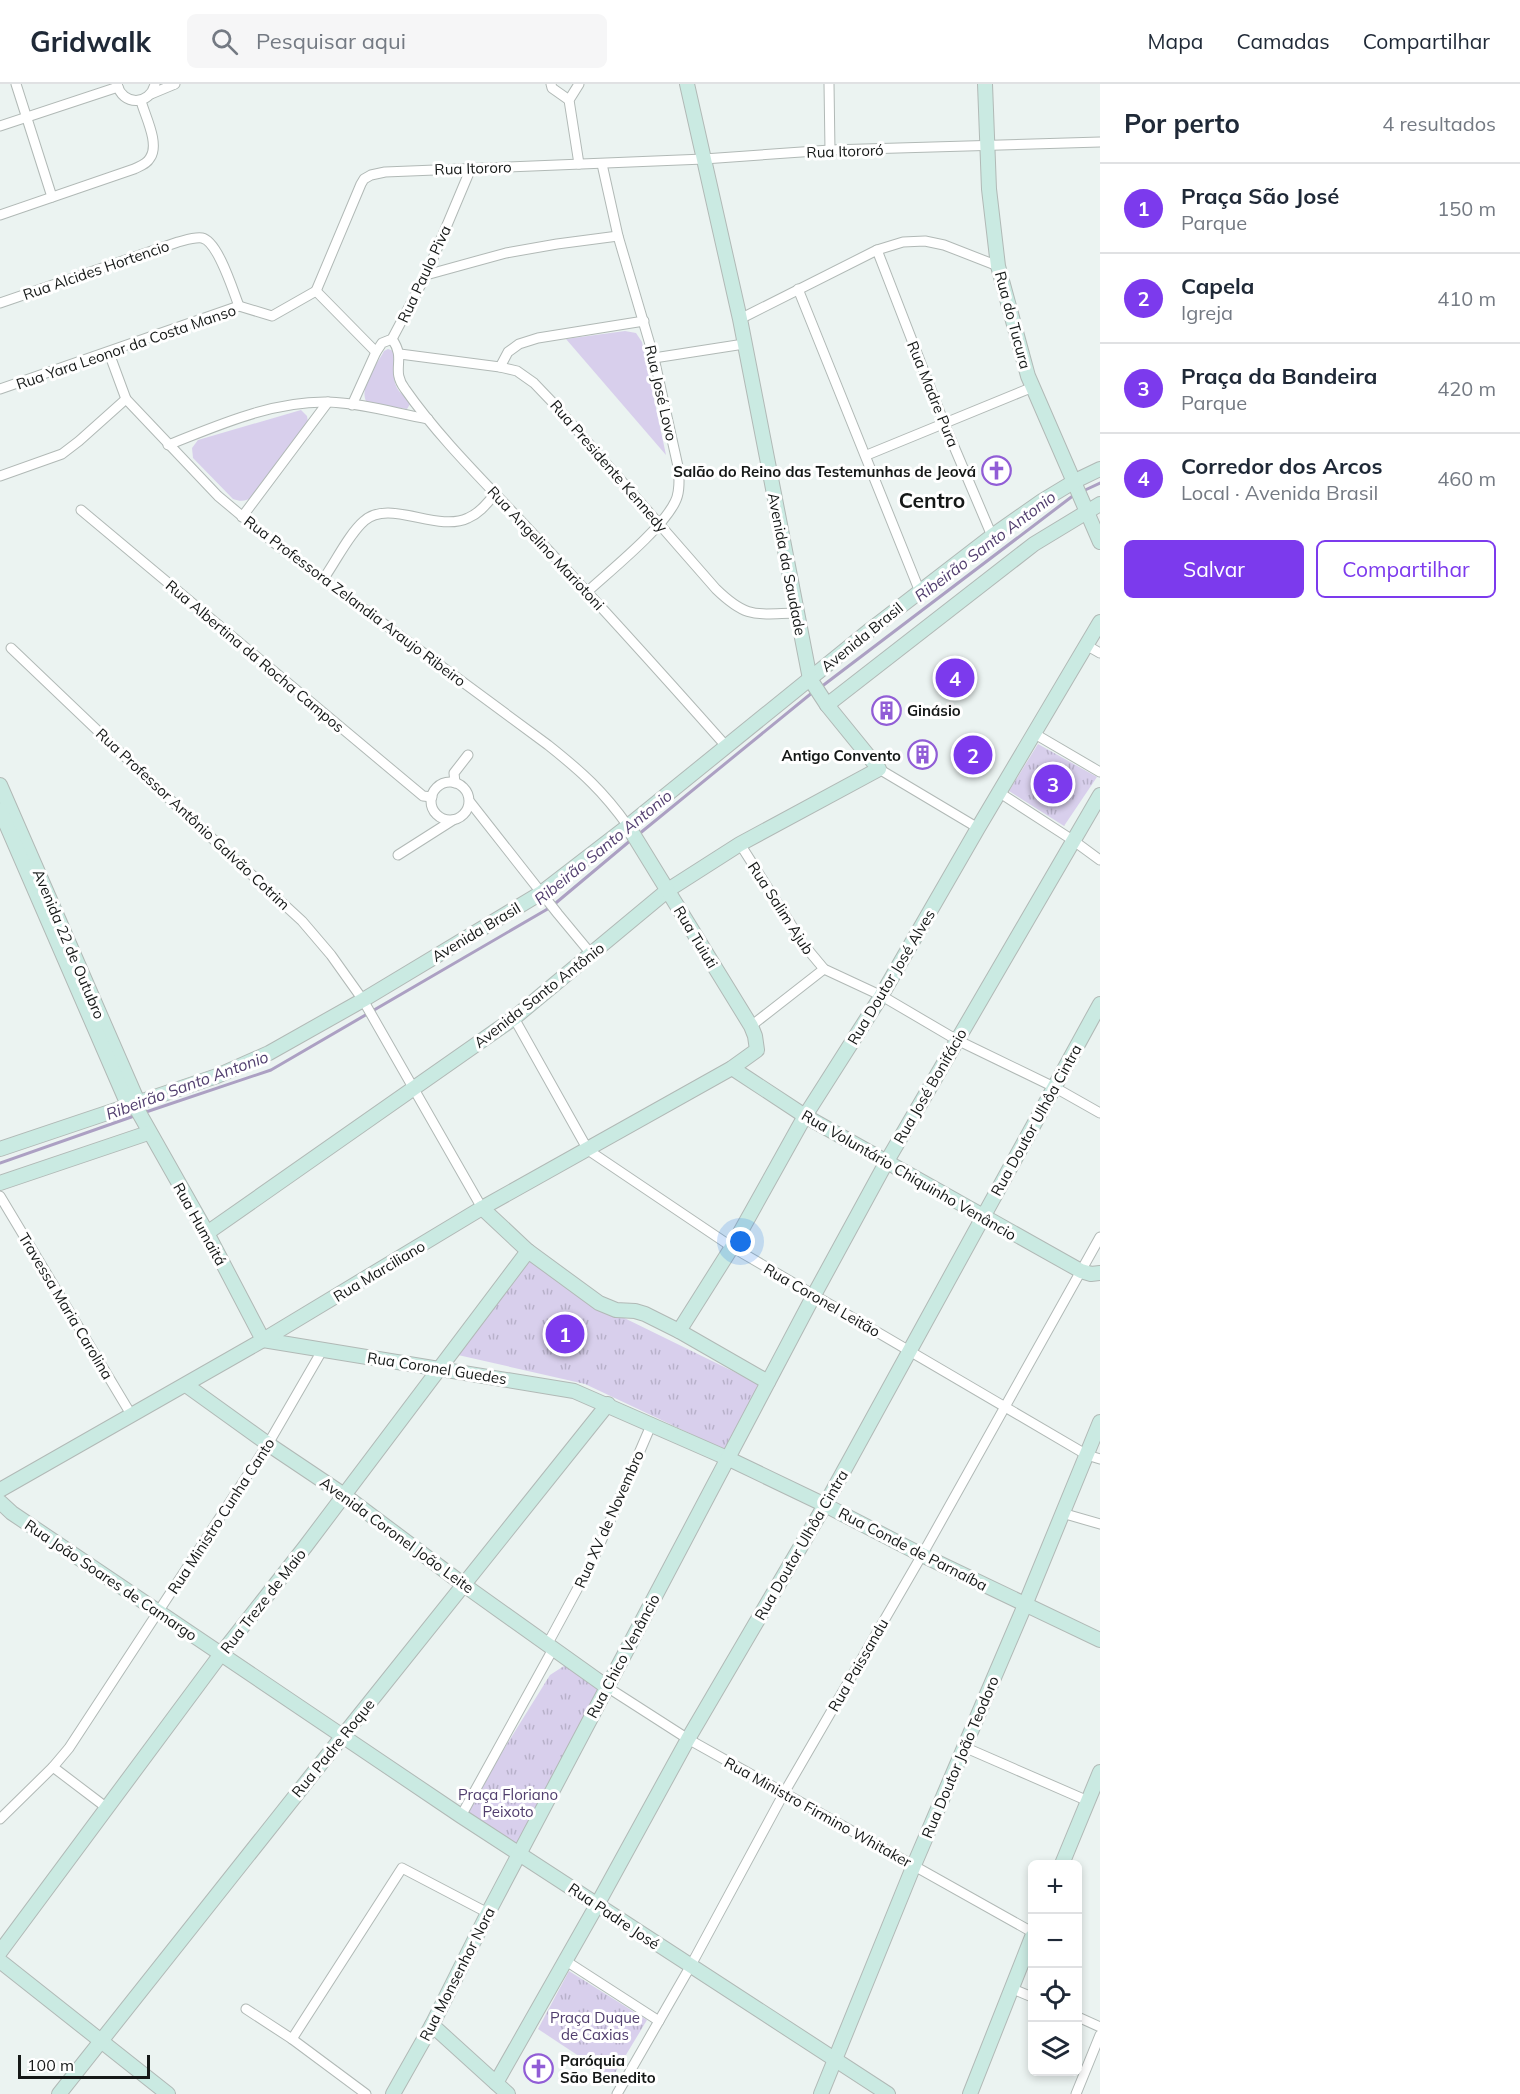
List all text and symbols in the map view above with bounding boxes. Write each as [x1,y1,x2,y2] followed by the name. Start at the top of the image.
[187,14,607,68] search box
[30,24,151,59] text: Gridwalk
[208,25,241,58] icon: search
[256,27,406,55] text: Pesquisar aqui
[1148,28,1203,54] text: Mapa
[1236,28,1330,54] text: Camadas
[1363,28,1490,54] text: Compartilhar
[1124,107,1240,140] text: Por perto
[1382,111,1496,136] text: 4 resultados
[806,140,884,162] street label: Rua Itororó
[434,157,512,179] street label: Rua Itororo
[1181,182,1339,210] text: Praça São José
[1138,196,1150,221] text: 1
[1437,196,1496,221] text: 150 m
[1181,210,1247,235] text: Parque
[393,222,455,326] street label: Rua Paulo Piva
[20,236,172,304] street label: Rua Alcides Hortencio
[991,269,1035,371] street label: Rua do Tucura
[1181,272,1254,300] text: Capela
[1138,286,1150,311] text: 2
[1437,286,1496,311] text: 410 m
[14,300,238,394] street label: Rua Yara Leonor da Costa Manso
[1181,300,1233,325] text: Igreja
[903,338,963,450] street label: Rua Madre Pura
[641,343,681,443] street label: Rua José Lovo
[1181,362,1377,390] text: Praça da Bandeira
[1138,376,1150,401] text: 3
[1437,376,1496,401] text: 420 m
[1181,390,1247,415] text: Parque
[546,396,672,536] street label: Rua Presidente Kennedy
[1181,452,1382,480] text: Corredor dos Arcos
[981,455,1013,487] church icon: Salão do Reino das Testemunhas de Jeová
[673,462,976,481] place label: Salão do Reino das Testemunhas de Jeová
[1138,466,1150,491] text: 4
[1437,466,1496,491] text: 460 m
[1181,480,1378,505] text: Local · Avenida Brasil
[484,482,608,614] street label: Rua Angelino Mariotoni
[910,486,1060,606] water label: Ribeirão Santo Antonio
[899,487,965,513] district label: Centro
[764,491,810,637] street label: Avenida da Saudade
[240,511,470,691] street label: Rua Professora Zelandia Araujo Ribeiro
[1124,540,1304,598] button: Salvar
[1316,540,1496,598] button: Compartilhar
[162,576,348,736] street label: Rua Albertina da Rocha Campos
[817,598,907,676] street label: Avenida Brasil
[936,656,974,700] pin: 4
[870,694,902,726] building icon: Ginásio
[907,701,961,720] place label: Ginásio
[92,724,294,914] street label: Rua Professor Antônio Galvão Cotrim
[954,732,992,778] pin: 2
[906,739,938,771] building icon: Antigo Convento
[781,746,901,765] place label: Antigo Convento
[1034,762,1072,806] pin: 3
[530,785,676,909] water label: Ribeirão Santo Antonio
[744,858,818,958] street label: Rua Salim Ajub
[29,866,109,1022] street label: Avenida 22 de Outubro
[428,898,524,966] street label: Avenida Brasil
[670,902,722,972] street label: Rua Tuiuti
[843,906,939,1048] street label: Rua Doutor José Alves
[470,938,608,1052] street label: Avenida Santo Antônio
[889,1025,971,1147] street label: Rua José Bonifácio
[986,1041,1086,1199] street label: Rua Doutor Ulhôa Cintra
[103,1046,271,1124] water label: Ribeirão Santo Antonio
[798,1106,1020,1244] street label: Rua Voluntário Chiquinho Venâncio
[169,1179,231,1269] street label: Rua Humaitá
[726,1227,755,1256] your location
[15,1229,117,1383] street label: Travessa Maria Carolina
[330,1236,428,1306] street label: Rua Marciliano
[760,1259,884,1341] street label: Rua Coronel Leitão
[546,1312,584,1356] pin: 1
[366,1348,508,1388] street label: Rua Coronel Guedes
[163,1435,279,1597] street label: Rua Ministro Cunha Canto
[570,1447,648,1591] street label: Rua XV de Novembro
[750,1466,852,1624] street label: Rua Doutor Ulhôa Cintra
[316,1473,478,1597] street label: Avenida Coronel João Leite
[835,1503,991,1595] street label: Rua Conde de Parnaíba
[21,1515,201,1645] street label: Rua João Soares de Camargo
[216,1545,310,1657] street label: Rua Treze de Maio
[582,1591,664,1721] street label: Rua Chico Venâncio
[824,1615,892,1715] street label: Rua Paissandu
[917,1673,1003,1841] street label: Rua Doutor João Teodoro
[287,1695,379,1801] street label: Rua Padre Roque
[721,1753,915,1872] street label: Rua Ministro Firmino Whitaker
[458,1785,558,1821] park label: Praça Floriano Peixoto
[1028,1860,1082,2076] map controls
[1028,1860,1082,1914] button: +
[565,1879,663,1953] street label: Rua Padre José
[415,1904,499,2044] street label: Rua Monsenhor Nora
[1028,1914,1082,1968] button: −
[1028,1968,1082,2022] button: locate
[550,2008,640,2044] park label: Praça Duque de Caxias
[1028,2022,1082,2076] button: layers
[560,2051,656,2087] place label: Paróquia São Benedito
[18,2052,150,2080] scale bar
[523,2053,555,2085] church icon: Paróquia São Benedito
[27,2055,74,2075] text: 100 m

